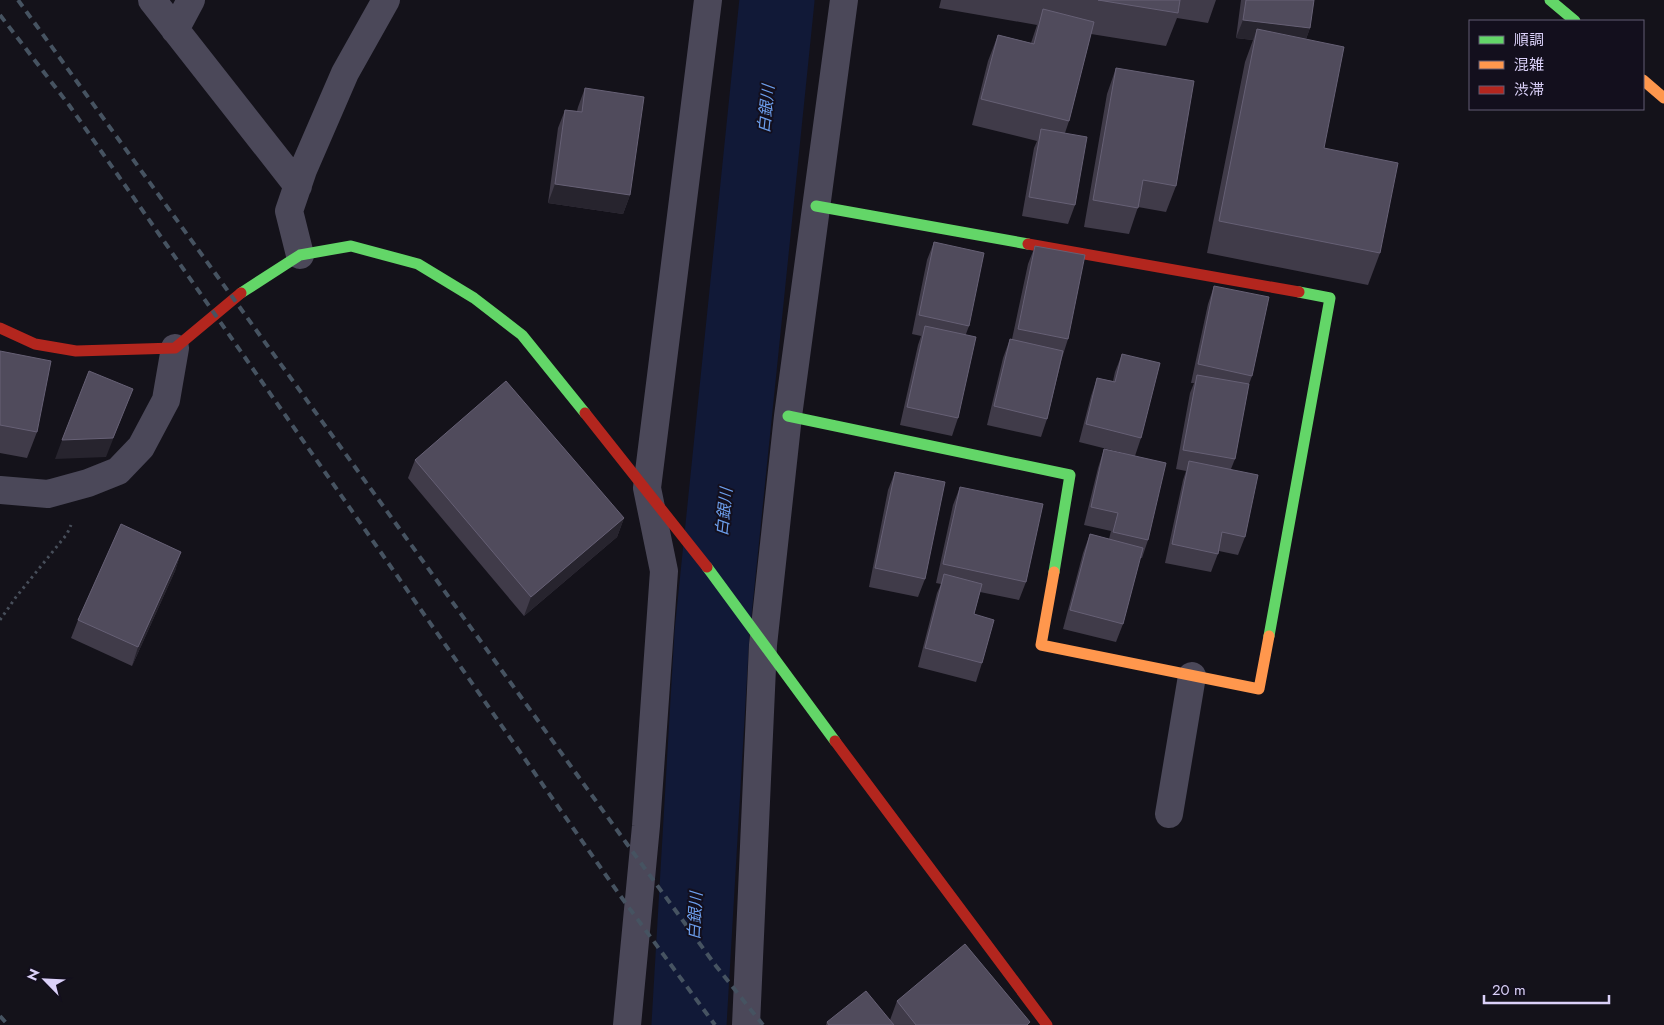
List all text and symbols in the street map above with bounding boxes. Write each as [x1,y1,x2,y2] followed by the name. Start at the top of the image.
[1469,20,1644,110] legend
[1514,29,1544,51] text: 順調
[1514,54,1544,76] text: 混雑
[1514,79,1544,101] text: 渋滞
[752,82,780,134] water label: 白銀川
[710,485,738,537] water label: 白銀川
[682,889,708,941] water label: 白銀川
[20,955,70,1005] north arrow
[22,966,45,984] text: N
[1484,972,1609,1004] scale bar
[1492,979,1526,1001] text: 20 m

